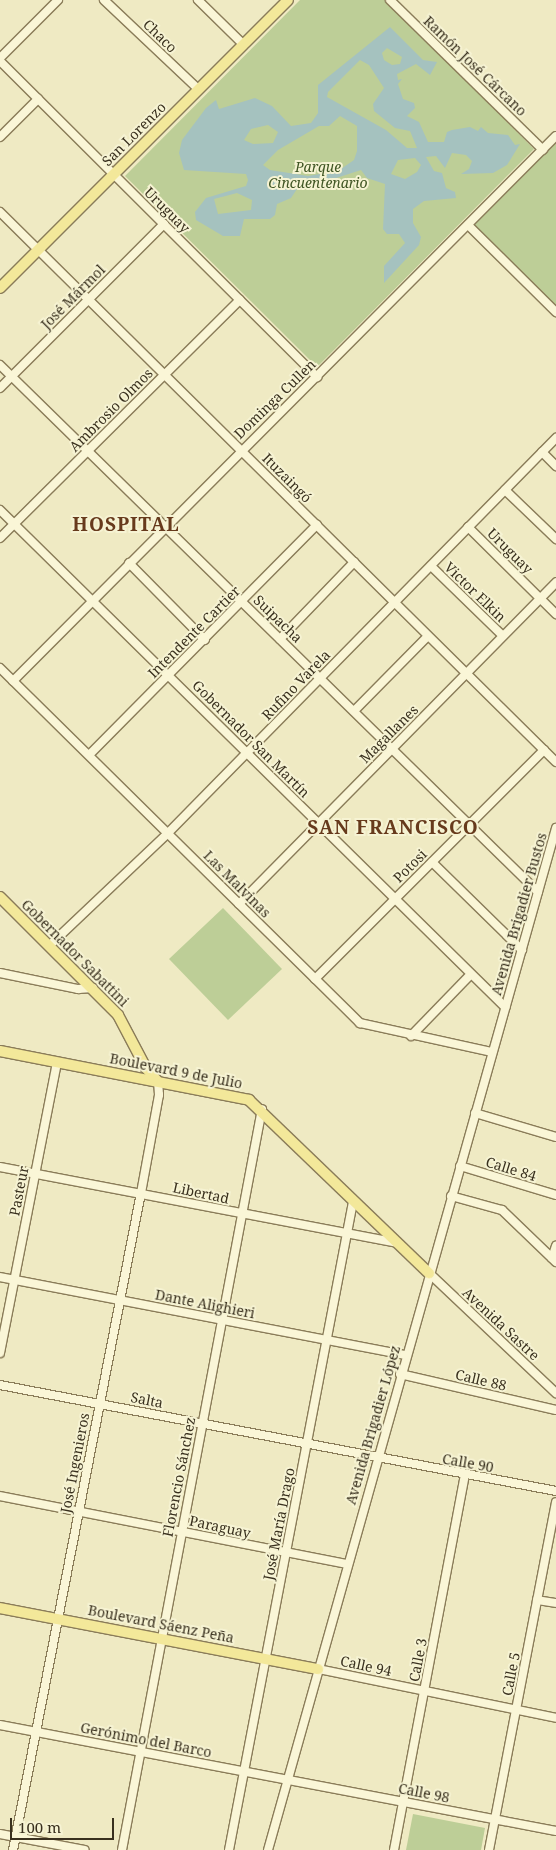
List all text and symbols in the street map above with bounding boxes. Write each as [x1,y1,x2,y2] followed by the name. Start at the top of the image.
[420,13,530,119] street label: Ramón José Cárcano
[140,16,180,56] street label: Chaco
[99,99,169,169] street label: San Lorenzo
[268,159,368,192] park label: Parque Cincuentenario
[141,184,193,236] street label: Uruguay
[37,261,109,333] street label: José Mármol
[231,356,319,442] street label: Dominga Cullen
[66,365,156,455] street label: Ambrosio Olmos
[259,450,315,506] street label: Ituzaingó
[71,514,181,536] district label: HOSPITAL
[484,525,536,577] street label: Uruguay
[441,559,509,625] street label: Victor Elkin
[144,582,244,682] street label: Intendente Cartier
[250,592,306,646] street label: Suipacha
[258,646,334,724] street label: Rufino Varela
[189,677,313,801] street label: Gobernador San Martín
[356,701,422,767] street label: Magallanes
[306,817,480,839] district label: SAN FRANCISCO
[488,831,550,997] street label: Avenida Brigadier Bustos
[390,846,430,886] street label: Potosi
[200,847,274,921] street label: Las Malvinas
[18,896,132,1010] street label: Gobernador Sabattini
[108,1050,244,1092] street label: Boulevard 9 de Julio
[484,1153,538,1185] street label: Calle 84
[6,1165,32,1217] street label: Pasteur
[171,1179,231,1207] street label: Libertad
[459,1284,543,1364] street label: Avenida Sastre
[154,1286,256,1322] street label: Dante Alighieri
[342,1344,404,1506] street label: Avenida Brigadier López
[454,1366,508,1394] street label: Calle 88
[129,1389,165,1411] street label: Salta
[57,1411,93,1515] street label: José Ingenieros
[159,1416,199,1538] street label: Florencio Sánchez
[441,1450,495,1476] street label: Calle 90
[260,1466,298,1582] street label: José María Drago
[188,1512,252,1542] street label: Paraguay
[87,1602,235,1646] street label: Boulevard Sáenz Peña
[406,1637,430,1683] street label: Calle 3
[499,1651,523,1697] street label: Calle 5
[339,1652,393,1680] street label: Calle 94
[79,1719,213,1761] street label: Gerónimo del Barco
[397,1780,451,1806] street label: Calle 98
[12,1808,116,1840] scale bar
[18,1817,61,1837] text: 100 m

